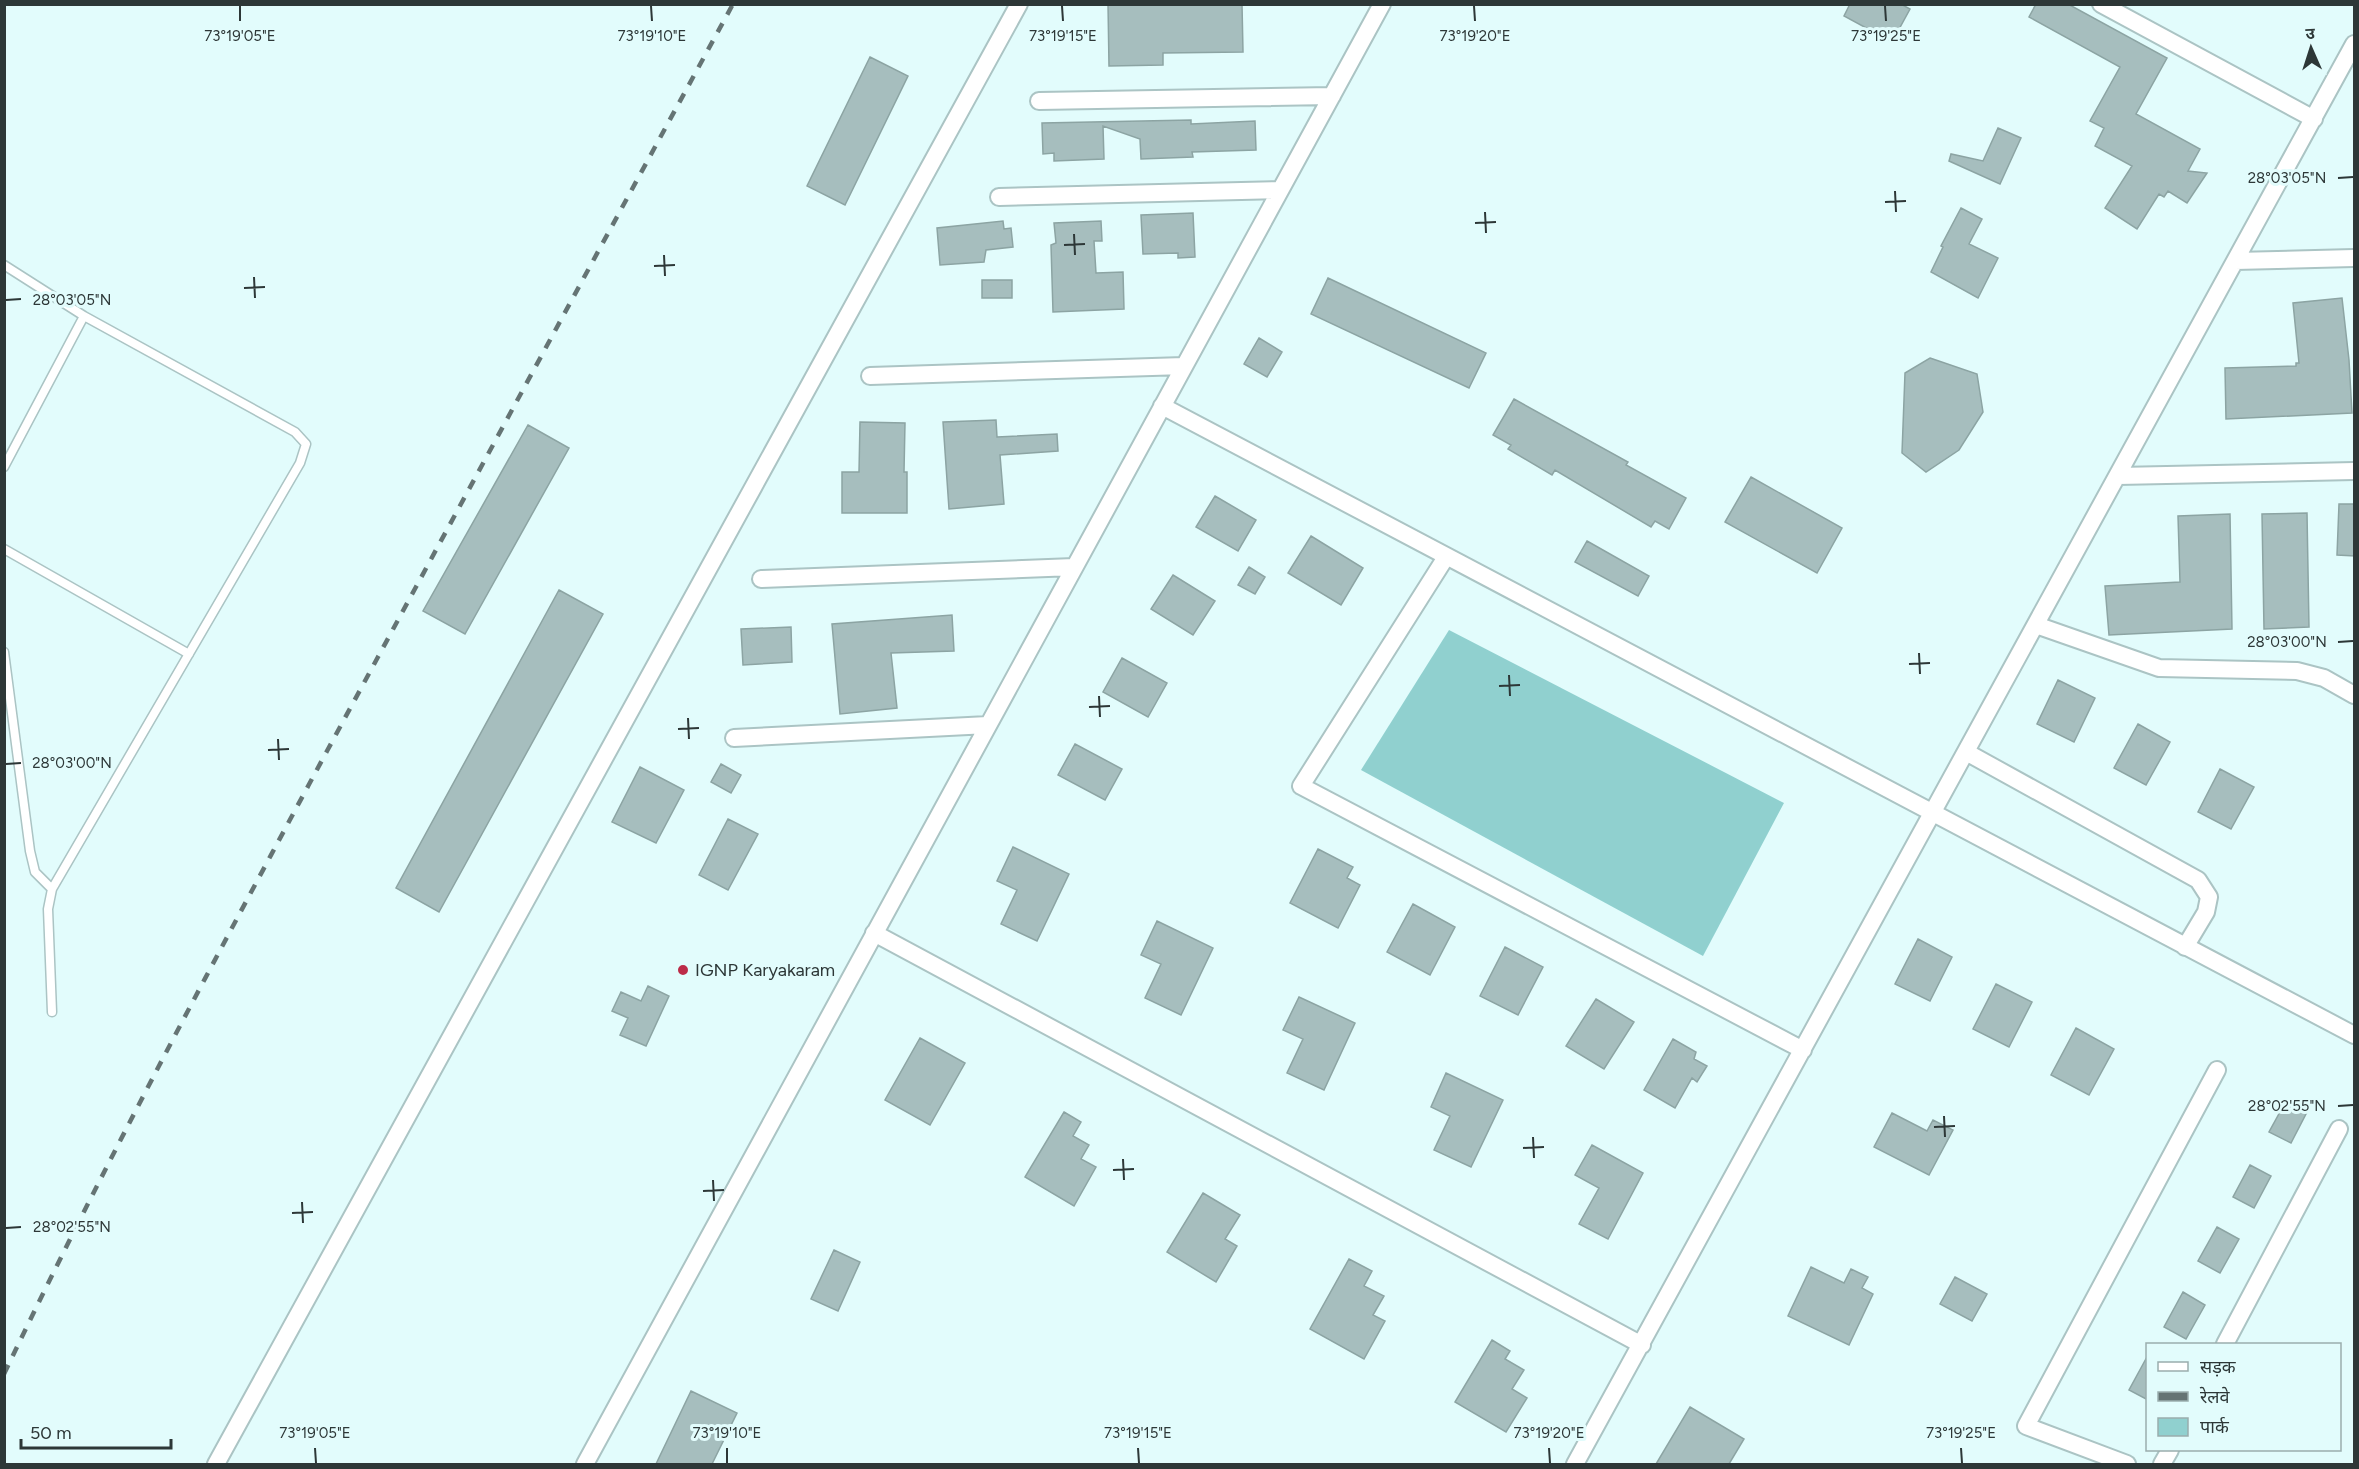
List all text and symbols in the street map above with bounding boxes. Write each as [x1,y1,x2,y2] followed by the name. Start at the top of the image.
[2281,18,2341,78] north arrow
[2305,24,2316,43] text: उ
[204,27,276,45] text: 73°19'05"E
[618,27,686,45] text: 73°19'10"E
[1029,27,1097,45] text: 73°19'15"E
[1439,27,1511,45] text: 73°19'20"E
[1851,27,1921,45] text: 73°19'25"E
[2248,169,2326,187] text: 28°03'05"N
[33,291,111,309] text: 28°03'05"N
[2247,633,2327,651] text: 28°03'00"N
[32,754,112,772] text: 28°03'00"N
[695,959,835,981] place label: IGNP Karyakaram
[676,963,690,977] marker: IGNP Karyakaram
[2248,1097,2326,1115] text: 28°02'55"N
[33,1218,111,1236] text: 28°02'55"N
[2146,1343,2341,1451] legend
[2200,1356,2237,1378] text: सड़क
[2199,1386,2231,1408] text: रेलवे
[21,1412,171,1450] scale bar
[2200,1416,2230,1438] text: पार्क
[30,1422,72,1444] text: 50 m
[279,1424,351,1442] text: 73°19'05"E
[693,1424,761,1442] text: 73°19'10"E
[1104,1424,1172,1442] text: 73°19'15"E
[1513,1424,1585,1442] text: 73°19'20"E
[1926,1424,1996,1442] text: 73°19'25"E

